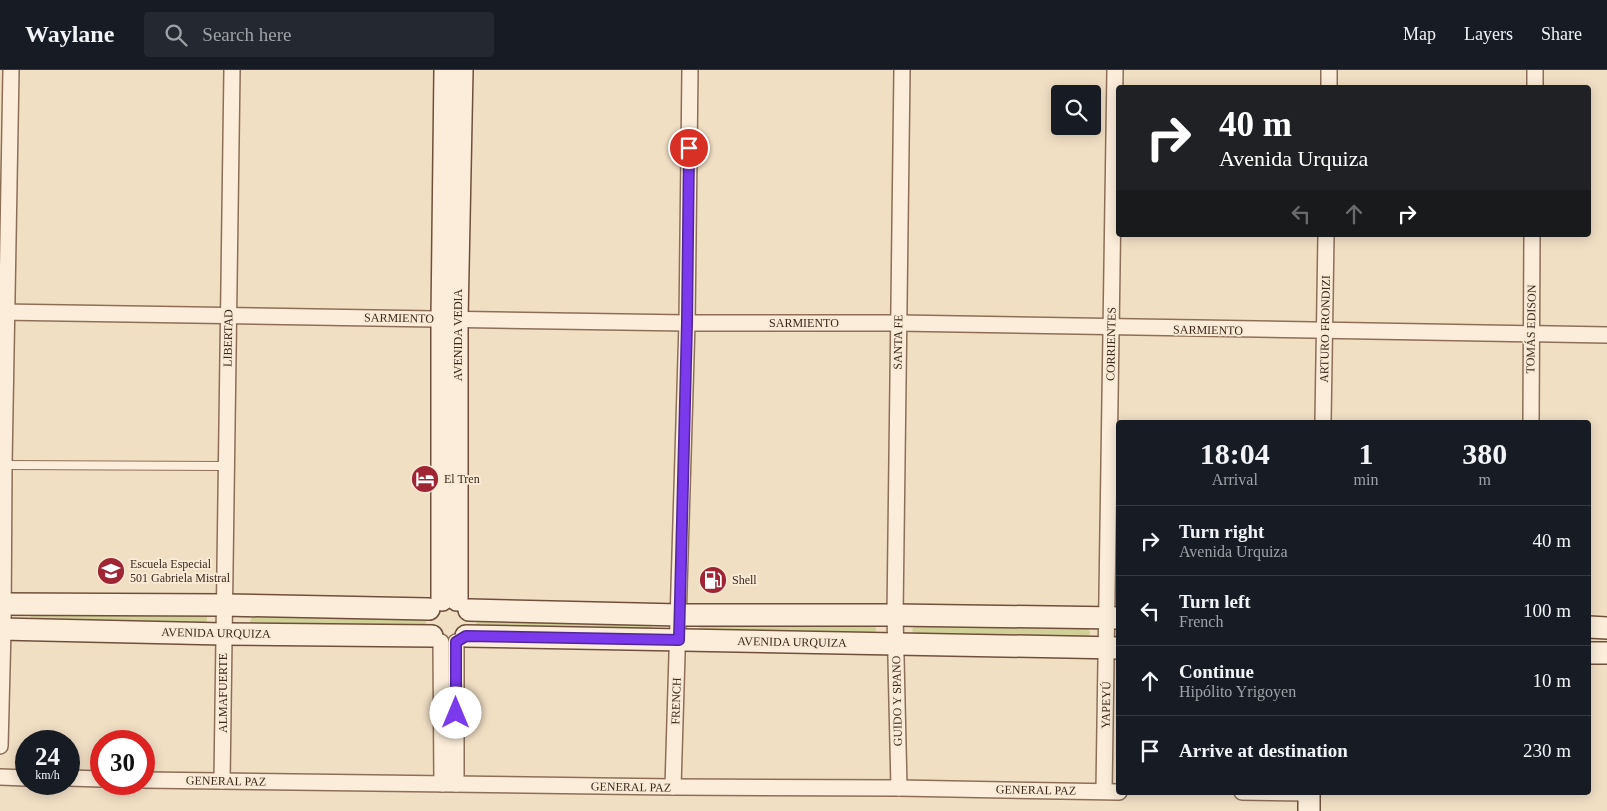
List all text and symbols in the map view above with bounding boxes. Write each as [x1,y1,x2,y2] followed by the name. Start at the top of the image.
[144,12,494,57] search box
[25,21,114,47] text: Waylane
[162,21,190,49] icon: search
[202,24,291,45] text: Search here
[1403,24,1436,44] text: Map
[1464,24,1513,44] text: Layers
[1541,24,1582,44] text: Share
[1051,85,1101,135] map controls
[1051,85,1101,135] button: search
[1136,105,1201,170] icon: right
[1219,105,1292,144] text: 40 m
[668,127,710,169] pin
[675,134,703,162] icon: arrive
[1219,146,1368,171] text: Avenida Urquiza
[1287,200,1315,228] icon: left
[1340,200,1368,228] icon: ahead
[1393,200,1421,228] icon: right
[1317,275,1333,383] street label: ARTURO FRONDIZI
[1523,284,1539,374] street label: TOMÁS EDISON
[451,288,465,381] street label: AVENIDA VEDIA
[1103,307,1119,381] street label: CORRIENTES
[220,309,236,367] street label: LIBERTAD
[364,310,434,326] street label: SARMIENTO
[891,314,905,370] street label: SANTA FE
[769,316,839,330] street label: SARMIENTO
[1173,322,1243,338] street label: SARMIENTO
[1200,437,1270,470] text: 18:04
[1358,437,1373,470] text: 1
[1462,437,1507,470] text: 380
[410,464,440,494] hotel icon: El Tren
[1212,471,1258,488] text: Arrival
[1354,471,1378,488] text: min
[1478,471,1491,488] text: m
[444,472,480,486] place label: El Tren
[1179,521,1264,542] text: Turn right
[1136,527,1164,555] icon: right
[1532,530,1571,551] text: 40 m
[1179,543,1288,560] text: Avenida Urquiza
[96,556,126,586] school or university icon: Escuela Especial 501 Gabriela Mistral
[130,557,231,585] place label: Escuela Especial 501 Gabriela Mistral
[698,565,728,595] fuel station icon: Shell
[732,573,757,587] place label: Shell
[1179,591,1251,612] text: Turn left
[1136,597,1164,625] icon: left
[1523,600,1571,621] text: 100 m
[1179,613,1223,630] text: French
[161,625,271,641] street label: AVENIDA URQUIZA
[737,634,847,650] street label: AVENIDA URQUIZA
[216,653,230,733] street label: ALMAFUERTE
[889,655,905,746] street label: GUIDO Y SPANO
[1179,661,1254,682] text: Continue
[1136,667,1164,695] icon: ahead
[1532,670,1571,691] text: 10 m
[668,677,684,725] street label: FRENCH
[1099,681,1113,729] street label: YAPEYÚ
[1179,683,1296,700] text: Hipólito Yrigoyen
[429,686,481,738] position arrow
[90,730,155,795] speed limit sign: 30
[1136,737,1164,765] icon: arrive
[1179,740,1348,761] text: Arrive at destination
[1523,740,1571,761] text: 230 m
[35,743,60,770] text: 24
[35,768,60,782] text: km/h
[186,773,266,789] street label: GENERAL PAZ
[591,779,671,795] street label: GENERAL PAZ
[996,782,1076,798] street label: GENERAL PAZ

